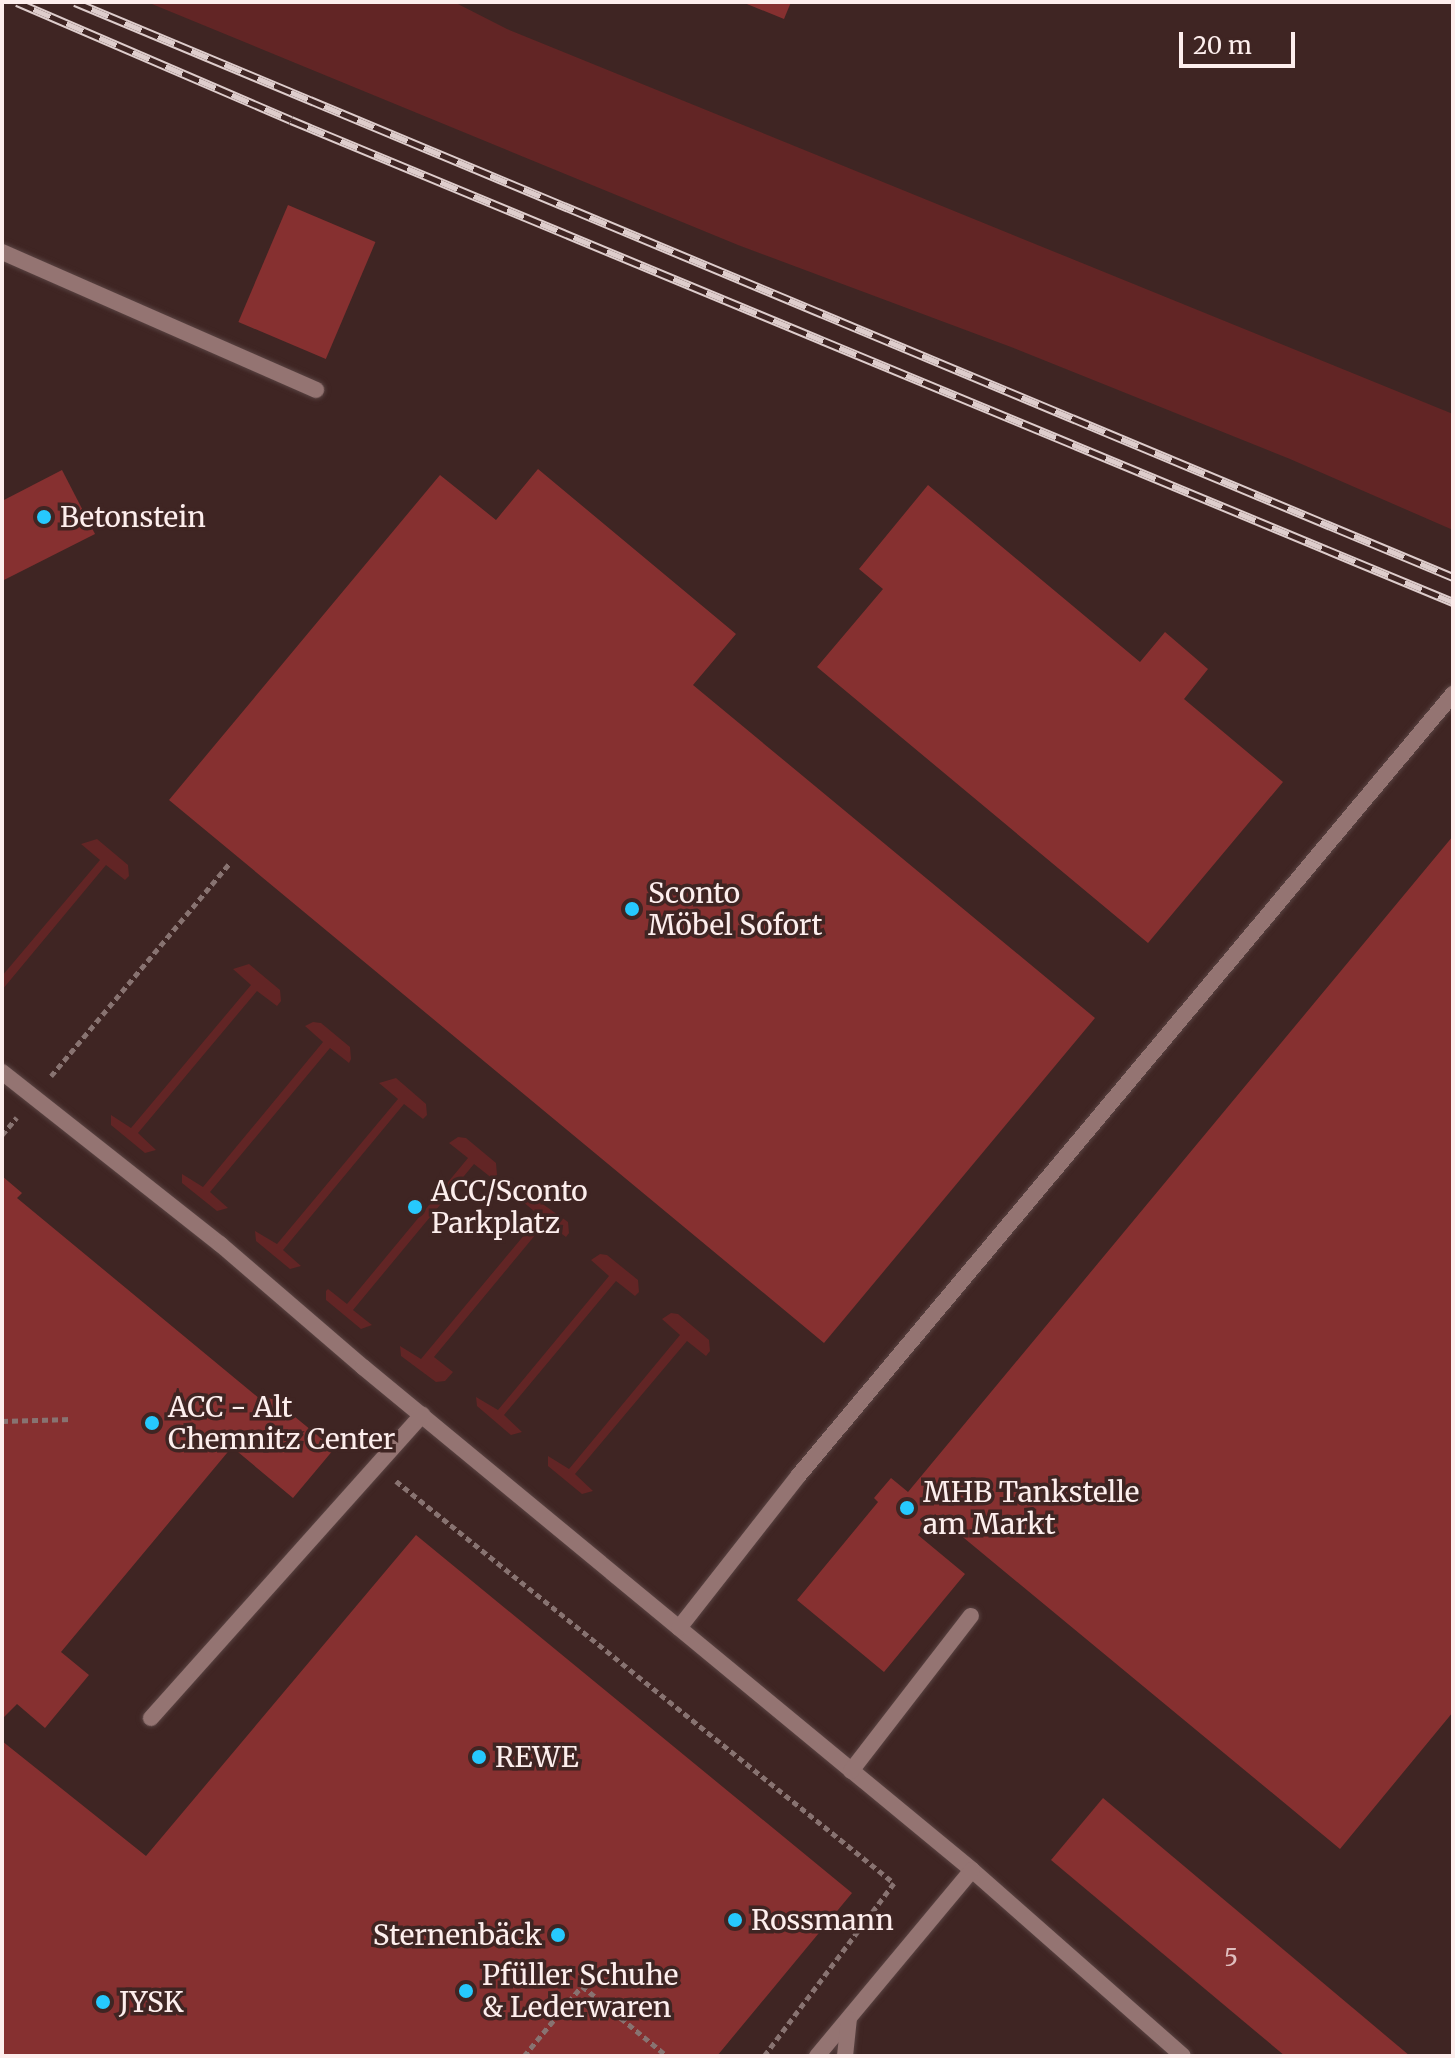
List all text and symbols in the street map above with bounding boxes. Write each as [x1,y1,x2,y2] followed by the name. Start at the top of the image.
[1183,16,1299,66] scale bar
[1193,30,1252,61] text: 20 m
[60,500,206,534] place label: Betonstein
[35,508,53,526] marker: Betonstein
[648,876,822,942] place label: Sconto Möbel Sofort
[623,900,641,918] marker: Sconto Möbel Sofort
[431,1174,588,1240] place label: ACC/Sconto Parkplatz
[406,1198,424,1216] marker: ACC/Sconto Parkplatz
[168,1390,395,1456] place label: ACC - Alt Chemnitz Center
[143,1414,161,1432] marker: ACC - Alt Chemnitz Center
[923,1475,1139,1541] place label: MHB Tankstelle am Markt
[898,1499,916,1517] marker: MHB Tankstelle am Markt
[495,1740,578,1774] place label: REWE
[470,1748,488,1766] marker: REWE
[751,1903,894,1937] place label: Rossmann
[726,1911,744,1929] marker: Rossmann
[373,1918,542,1952] place label: Sternenbäck
[549,1926,567,1944] marker: Sternenbäck
[1224,1944,1238,1972] house number: 5
[482,1958,678,2024] place label: Pfüller Schuhe & Lederwaren
[457,1982,475,2000] marker: Pfüller Schuhe & Lederwaren
[119,1985,184,2019] place label: JYSK
[94,1993,112,2011] marker: JYSK

